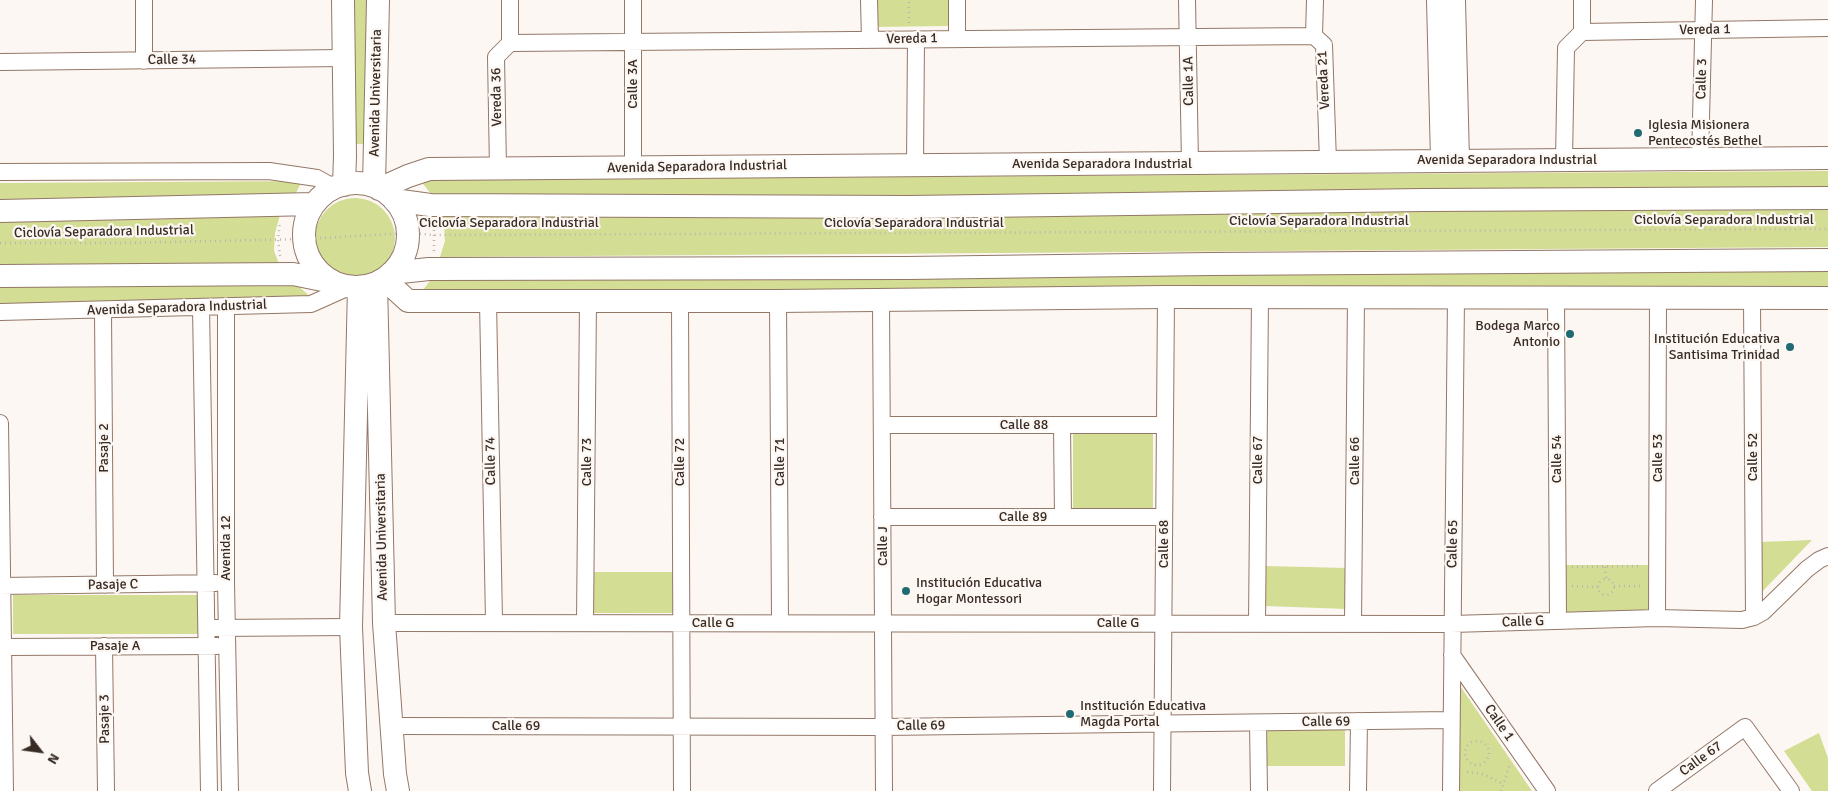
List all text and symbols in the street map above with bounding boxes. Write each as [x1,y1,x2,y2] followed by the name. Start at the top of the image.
[1679,21,1731,39] street label: Vereda 1
[366,29,386,157] street label: Avenida Universitaria
[886,30,938,48] street label: Vereda 1
[1314,50,1334,110] street label: Vereda 21
[148,51,196,69] street label: Calle 34
[1180,56,1198,106] street label: Calle 1A
[1693,58,1711,100] street label: Calle 3
[625,59,641,109] street label: Calle 3A
[488,67,506,127] street label: Vereda 36
[1648,117,1762,150] place label: Iglesia Misionera Pentecostés Bethel
[1632,127,1644,139] marker: Iglesia Misionera Pentecostés Bethel
[1417,152,1597,168] street label: Avenida Separadora Industrial
[1012,156,1192,172] street label: Avenida Separadora Industrial
[607,157,787,177] street label: Avenida Separadora Industrial
[1634,212,1814,228] street label: Ciclovía Separadora Industrial
[1229,213,1409,229] street label: Ciclovía Separadora Industrial
[419,215,599,231] street label: Ciclovía Separadora Industrial
[824,215,1004,231] street label: Ciclovía Separadora Industrial
[14,222,194,242] street label: Ciclovía Separadora Industrial
[87,296,267,320] street label: Avenida Separadora Industrial
[1475,318,1560,351] place label: Bodega Marco Antonio
[1564,328,1576,340] marker: Bodega Marco Antonio
[1654,331,1780,364] place label: Institución Educativa Santisima Trinidad
[1784,341,1796,353] marker: Institución Educativa Santisima Trinidad
[1000,417,1048,433] street label: Calle 88
[96,423,112,473] street label: Pasaje 2
[1745,433,1761,481] street label: Calle 52
[1650,434,1666,482] street label: Calle 53
[1549,435,1565,483] street label: Calle 54
[1250,436,1266,484] street label: Calle 67
[482,437,500,485] street label: Calle 74
[1347,437,1363,485] street label: Calle 66
[579,438,595,486] street label: Calle 73
[672,438,688,486] street label: Calle 72
[772,438,788,486] street label: Calle 71
[372,473,392,601] street label: Avenida Universitaria
[999,509,1047,525] street label: Calle 89
[218,515,234,581] street label: Avenida 12
[1156,520,1172,568] street label: Calle 68
[1444,520,1462,568] street label: Calle 65
[875,526,891,566] street label: Calle J
[916,575,1042,608] place label: Institución Educativa Hogar Montessori
[88,576,138,594] street label: Pasaje C
[900,585,912,597] marker: Institución Educativa Hogar Montessori
[1501,613,1545,631] street label: Calle G
[692,615,734,631] street label: Calle G
[1097,615,1139,631] street label: Calle G
[90,638,140,654] street label: Pasaje A
[96,694,114,744] street label: Pasaje 3
[1080,698,1206,730] place label: Institución Educativa Magda Portal
[1480,701,1518,745] street label: Calle 1
[1064,708,1076,720] marker: Institución Educativa Magda Portal
[1302,713,1350,731] street label: Calle 69
[897,717,945,735] street label: Calle 69
[492,718,540,734] street label: Calle 69
[15,726,65,776] north arrow
[1676,738,1726,780] street label: Calle 67
[44,750,63,767] text: N

